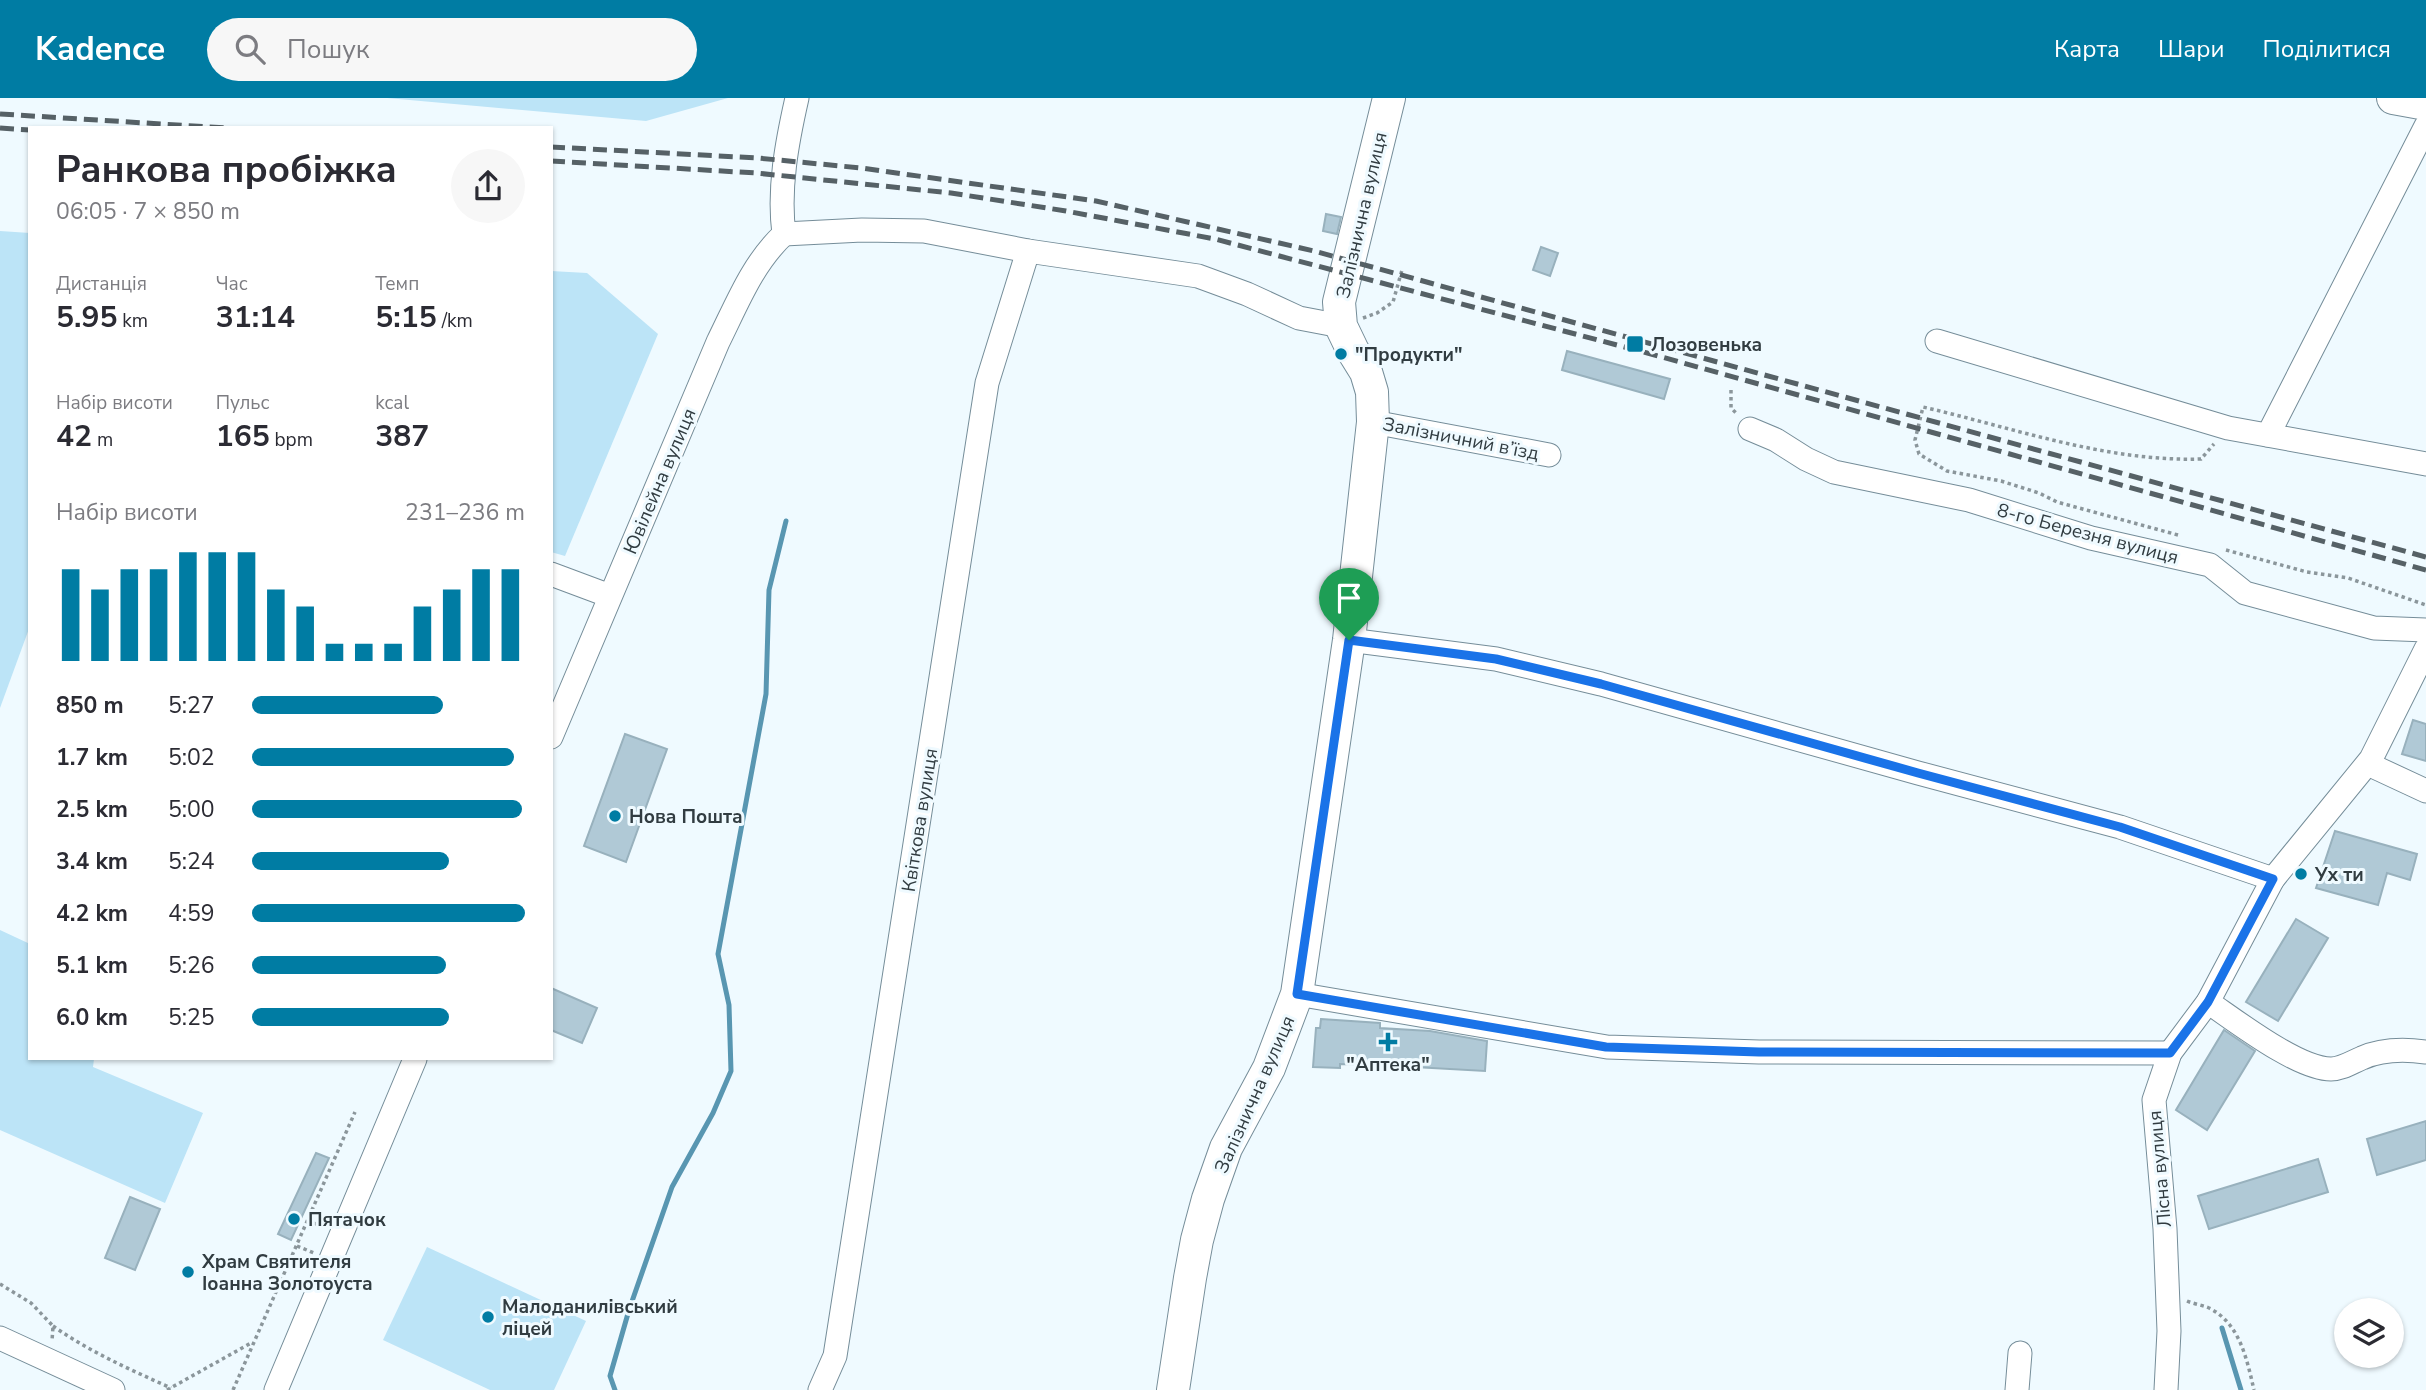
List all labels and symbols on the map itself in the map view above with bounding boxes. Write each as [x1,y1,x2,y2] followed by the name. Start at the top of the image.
[1330,130,1394,301] street label: Залізнична вулиця
[1651,332,1762,358] place label: Лозовенька
[1625,334,1645,354] marker: Лозовенька
[1355,342,1463,368] place label: "Продукти"
[1333,346,1349,362] marker: "Продукти"
[617,404,702,558] street label: Ювілейна вулиця
[1381,411,1541,467] street label: Залізничний в’їзд
[1994,497,2181,571] street label: 8-го Березня вулиця
[1319,568,1379,640] pin
[896,746,944,894] street label: Квіткова вулиця
[629,804,743,830] place label: Нова Пошта
[607,808,623,824] marker: Нова Пошта
[2314,862,2364,888] place label: Ух ти
[2293,866,2309,882] marker: Ух ти
[1209,1012,1301,1177] street label: Залізнична вулиця
[1380,1034,1396,1050] marker: "Аптека"
[1346,1052,1430,1078] place label: "Аптека"
[2142,1109,2178,1228] street label: Лісна вулиця
[308,1207,386,1233] place label: Пятачок
[286,1211,302,1227] marker: Пятачок
[201,1249,373,1297] place label: Храм Святителя Іоанна Золотоуста
[180,1264,196,1280] marker: Храм Святителя Іоанна Золотоуста
[502,1294,678,1342] place label: Малоданилівський ліцей
[480,1309,496,1325] marker: Малоданилівський ліцей

